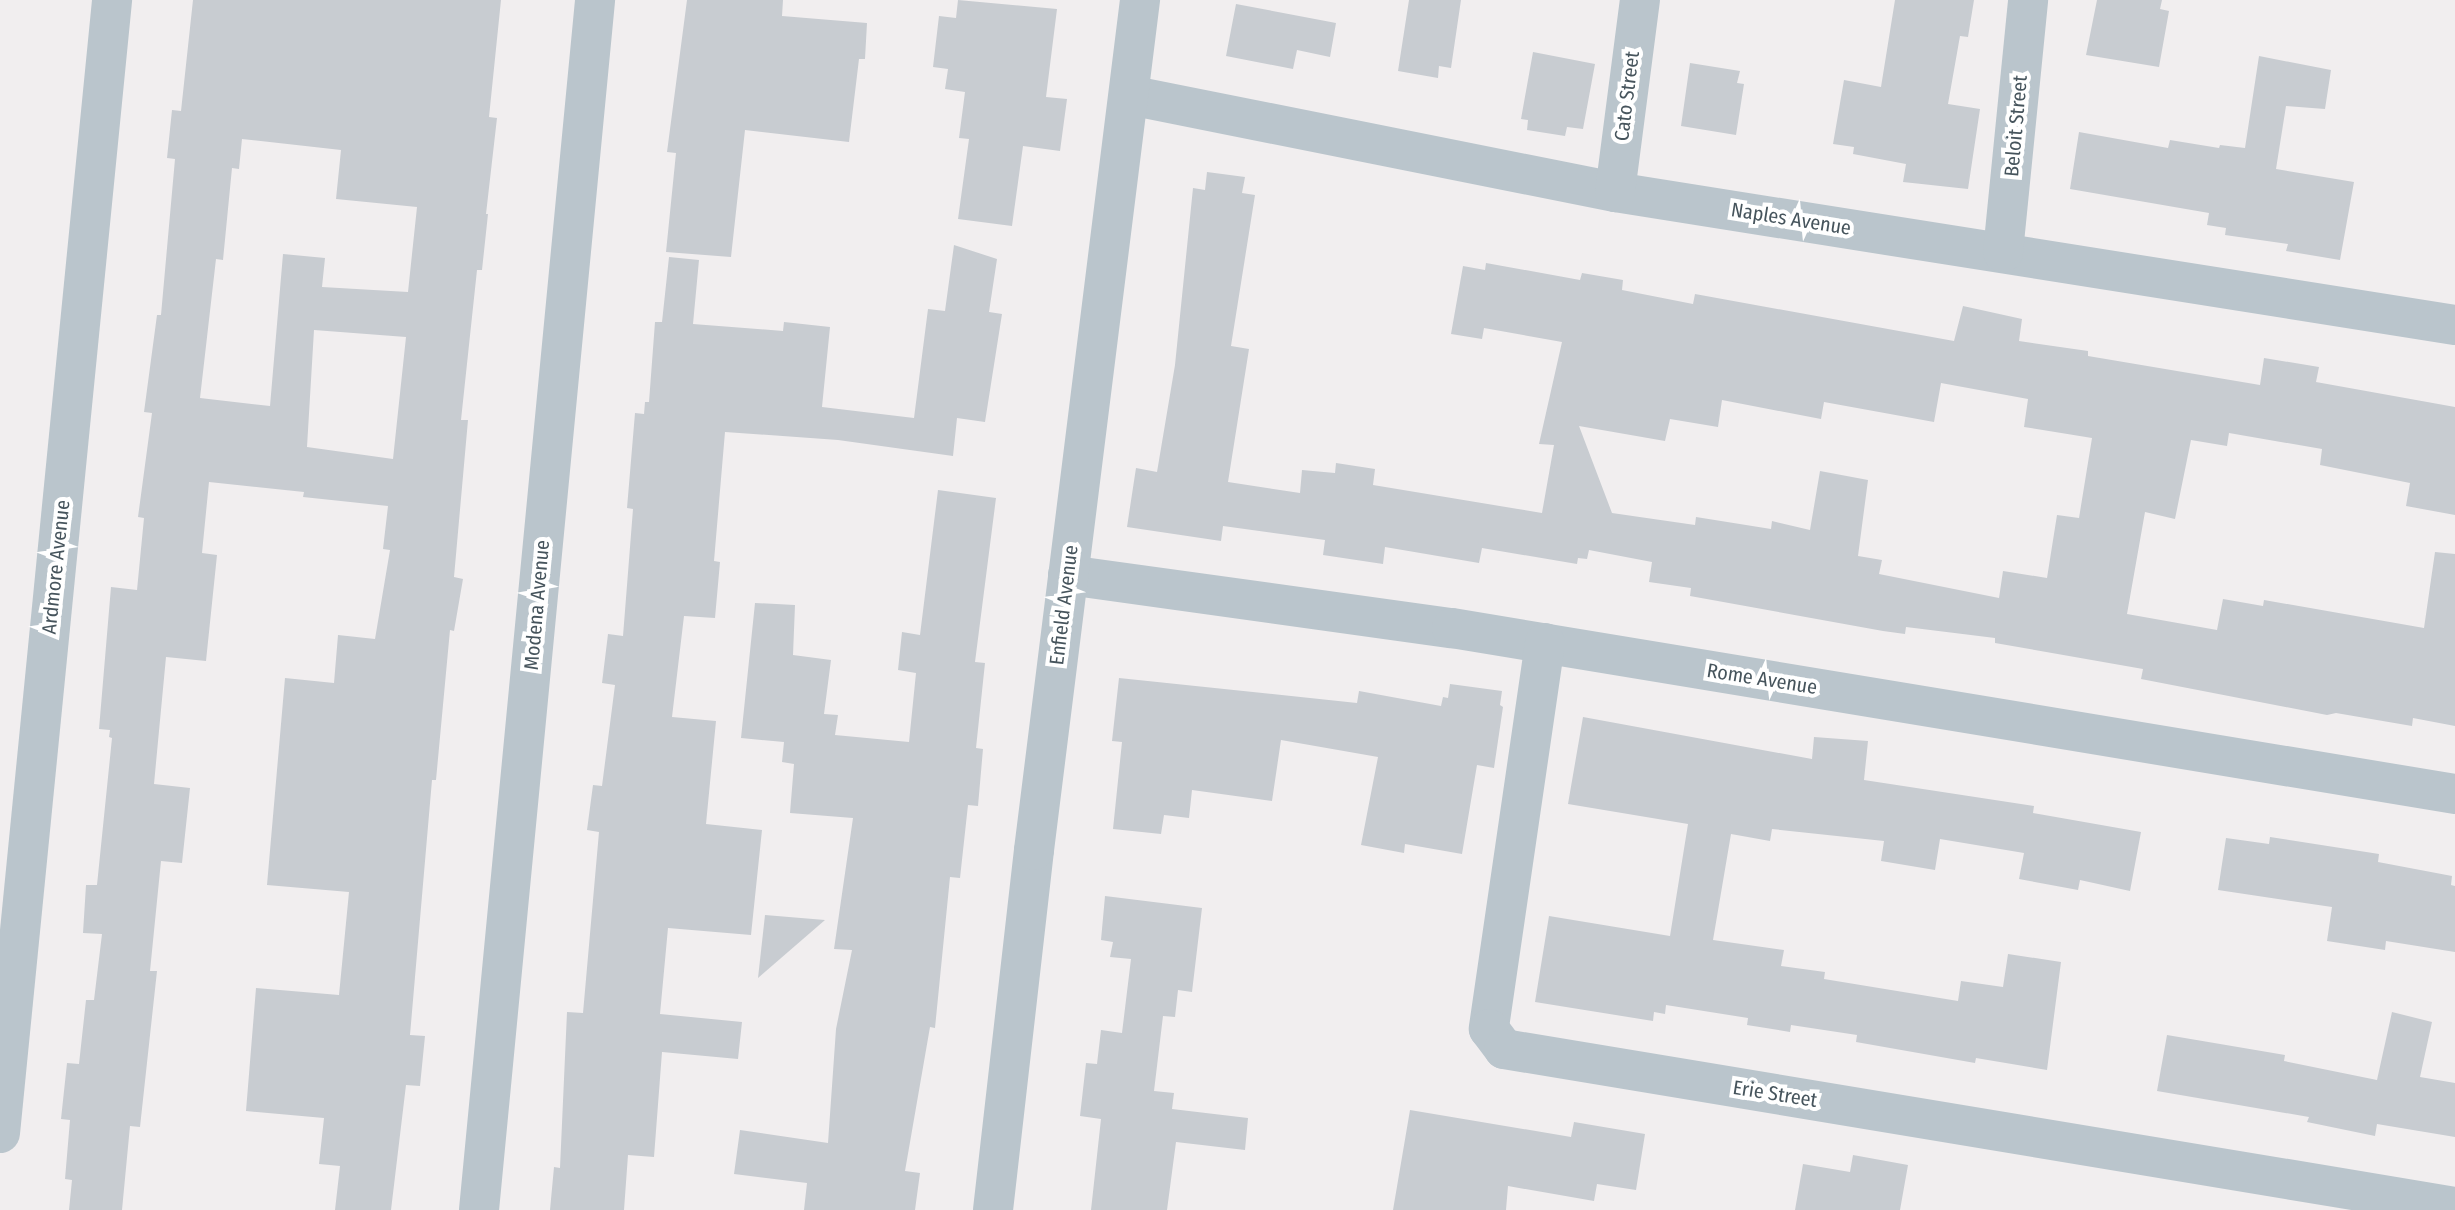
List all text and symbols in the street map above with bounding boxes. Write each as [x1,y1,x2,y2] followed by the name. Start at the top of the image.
[1610,50,1644,142] street label: Cato Street
[2000,74,2032,178] street label: Beloit Street
[1729,198,1853,240] street label: Naples Avenue
[37,499,75,635] street label: Ardmore Avenue
[519,539,555,671] street label: Modena Avenue
[1045,544,1083,666] street label: Enfield Avenue
[1705,658,1819,700] street label: Rome Avenue
[1731,1076,1819,1112] street label: Erie Street

